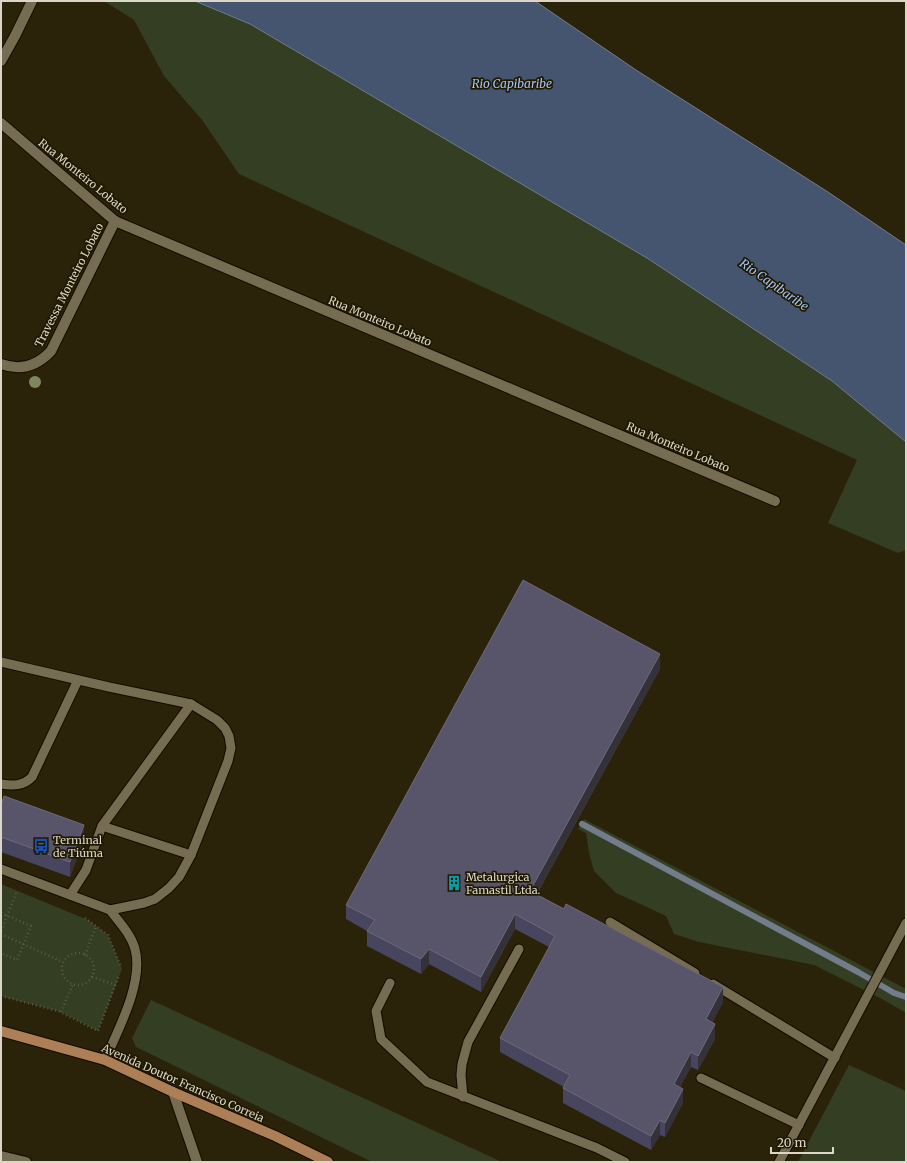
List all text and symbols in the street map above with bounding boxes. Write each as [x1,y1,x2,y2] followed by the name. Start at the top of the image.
[472,76,552,91] water label: Rio Capibaribe
[36,136,131,217] street label: Rua Monteiro Lobato
[32,220,107,349] street label: Travessa Monteiro Lobato
[737,255,812,314] water label: Rio Capibaribe
[326,293,434,349] street label: Rua Monteiro Lobato
[624,419,732,475] street label: Rua Monteiro Lobato
[53,833,103,860] place label: Terminal de Tiúma
[32,837,50,855] bus stop icon: Terminal de Tiúma
[466,870,541,897] place label: Metalurgica Famastil Ltda.
[445,874,463,892] building icon: Metalurgica Famastil Ltda.
[99,1040,266,1125] street label: Avenida Doutor Francisco Correia
[771,1129,833,1155] scale bar
[777,1135,806,1150] text: 20 m

